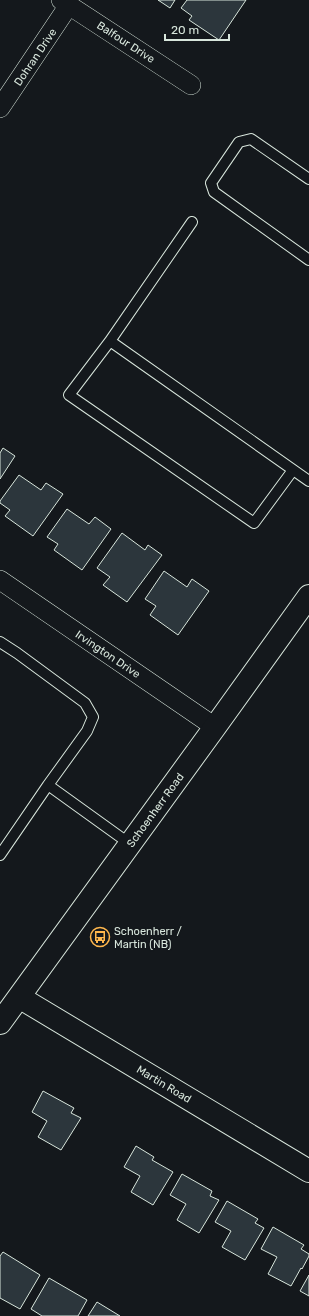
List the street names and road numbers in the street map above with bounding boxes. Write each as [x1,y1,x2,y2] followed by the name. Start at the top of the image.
[94,19,157,66] street label: Balfour Drive
[11,26,59,89] street label: Dohran Drive
[73,628,143,681] street label: Irvington Drive
[124,771,187,850] street label: Schoenherr Road
[134,1063,193,1106] street label: Martin Road

